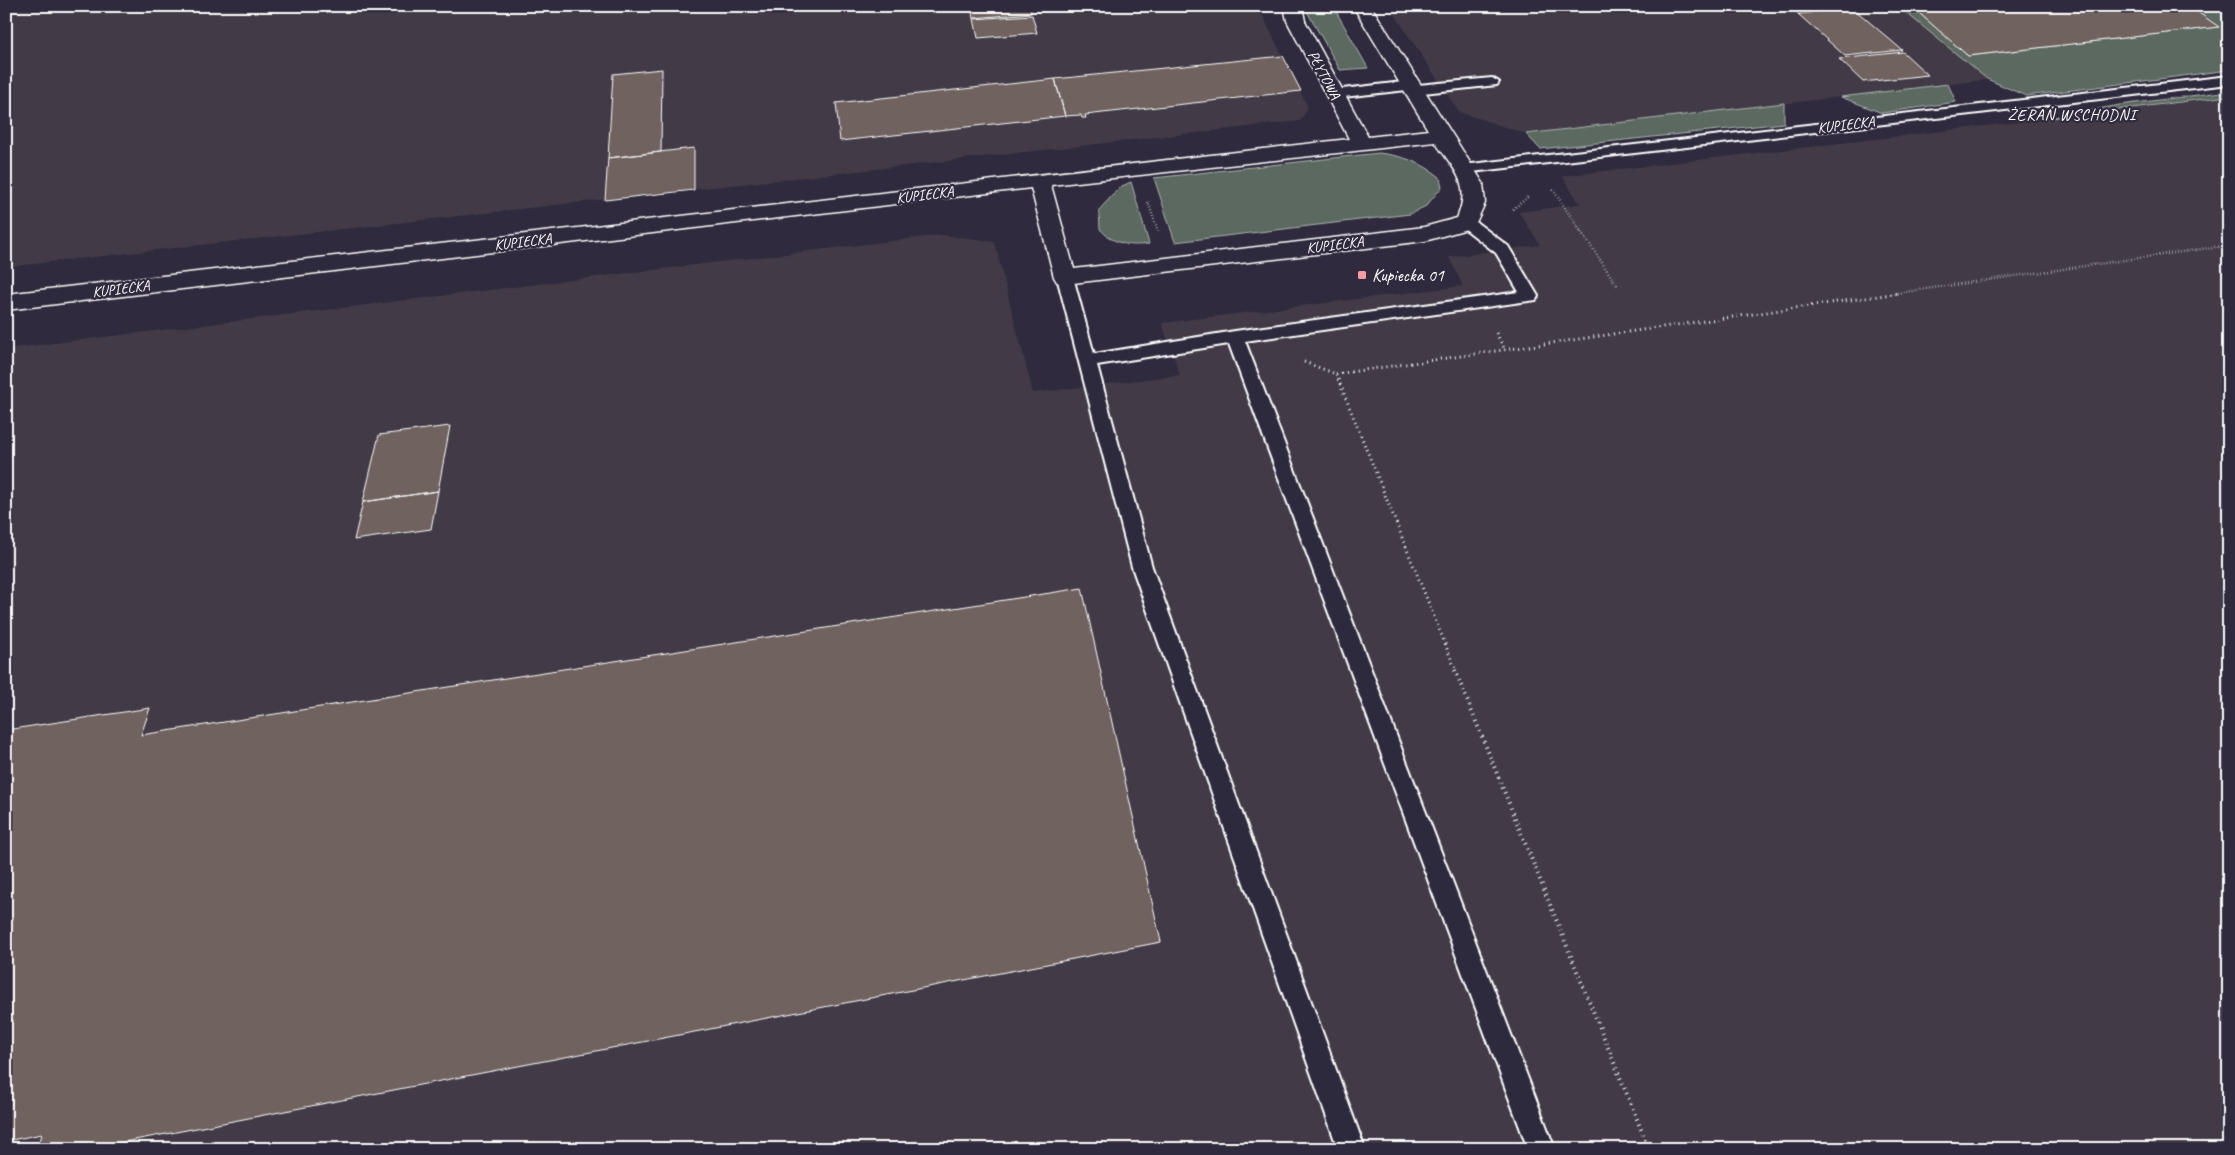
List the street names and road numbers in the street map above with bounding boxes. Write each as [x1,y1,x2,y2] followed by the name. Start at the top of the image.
[1303,47,1345,103] street label: PŁYTOWA
[1816,112,1877,138] street label: KUPIECKA
[895,182,956,208] street label: KUPIECKA
[493,229,554,255] street label: KUPIECKA
[1305,232,1366,258] street label: KUPIECKA
[91,276,152,302] street label: KUPIECKA

